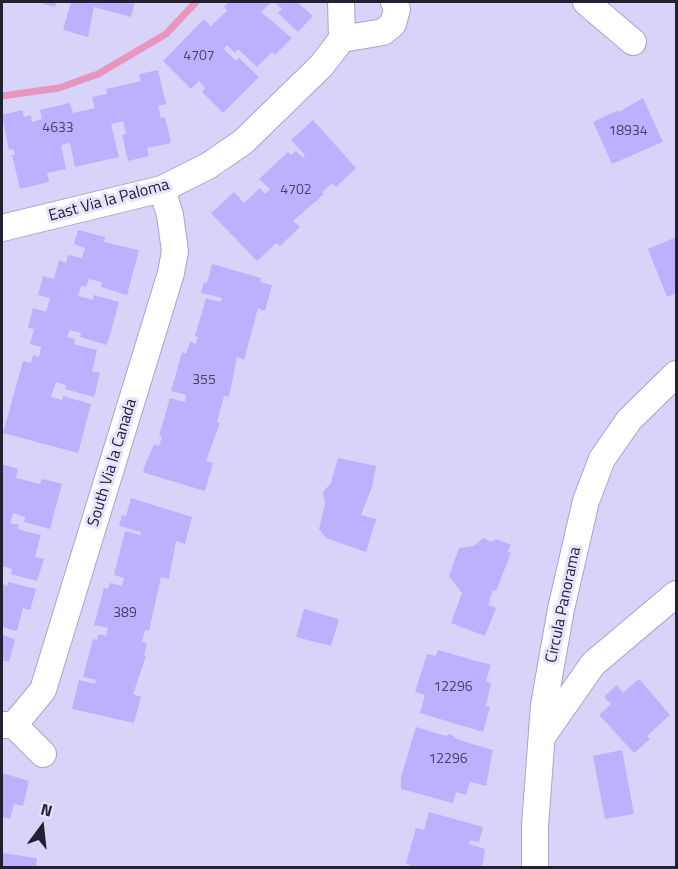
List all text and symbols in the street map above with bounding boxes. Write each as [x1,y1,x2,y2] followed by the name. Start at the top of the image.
[183,49,215,65] house number: 4707
[42,121,74,137] house number: 4633
[608,124,648,140] house number: 18934
[47,176,171,226] street label: East Via la Paloma
[280,183,312,199] house number: 4702
[192,373,216,389] house number: 355
[84,397,142,529] street label: South Via la Canada
[542,545,586,665] street label: Circula Panorama
[113,606,137,622] house number: 389
[433,680,473,696] house number: 12296
[428,752,468,768] house number: 12296
[12,797,72,857] north arrow
[38,797,55,823] text: N

